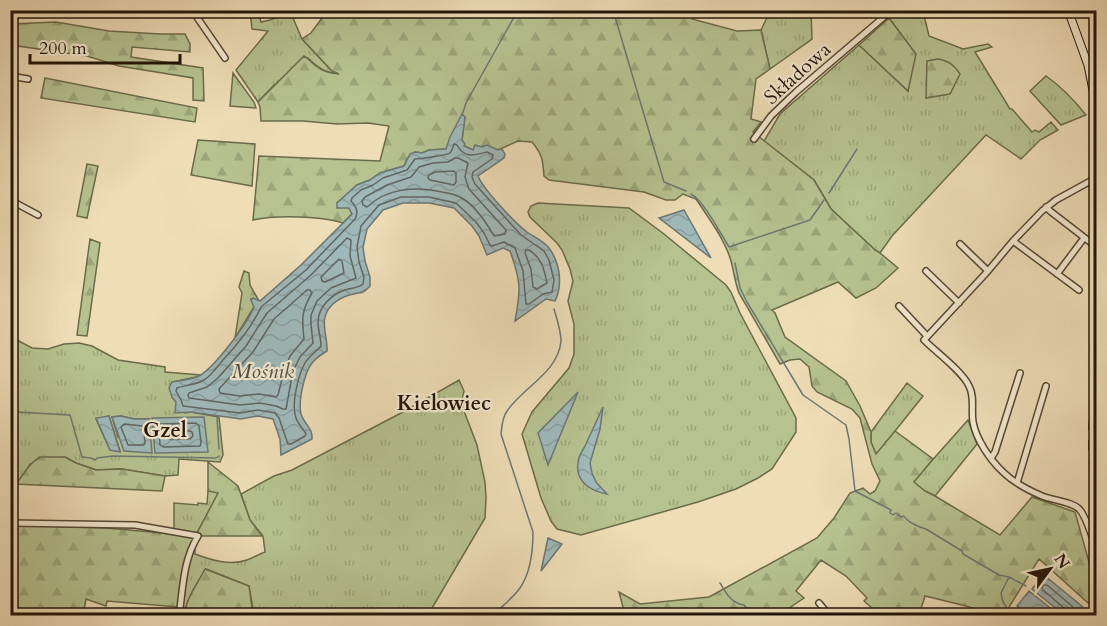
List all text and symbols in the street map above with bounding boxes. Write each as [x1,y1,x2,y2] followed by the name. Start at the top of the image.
[30,27,180,65] scale bar
[39,36,87,61] text: 200 m
[758,36,837,111] street label: Składowa
[232,357,295,386] water label: Mośnik
[397,389,491,418] district label: Kielowiec
[143,416,187,445] district label: Gzel
[1020,539,1080,599] north arrow
[1049,550,1075,573] text: N

